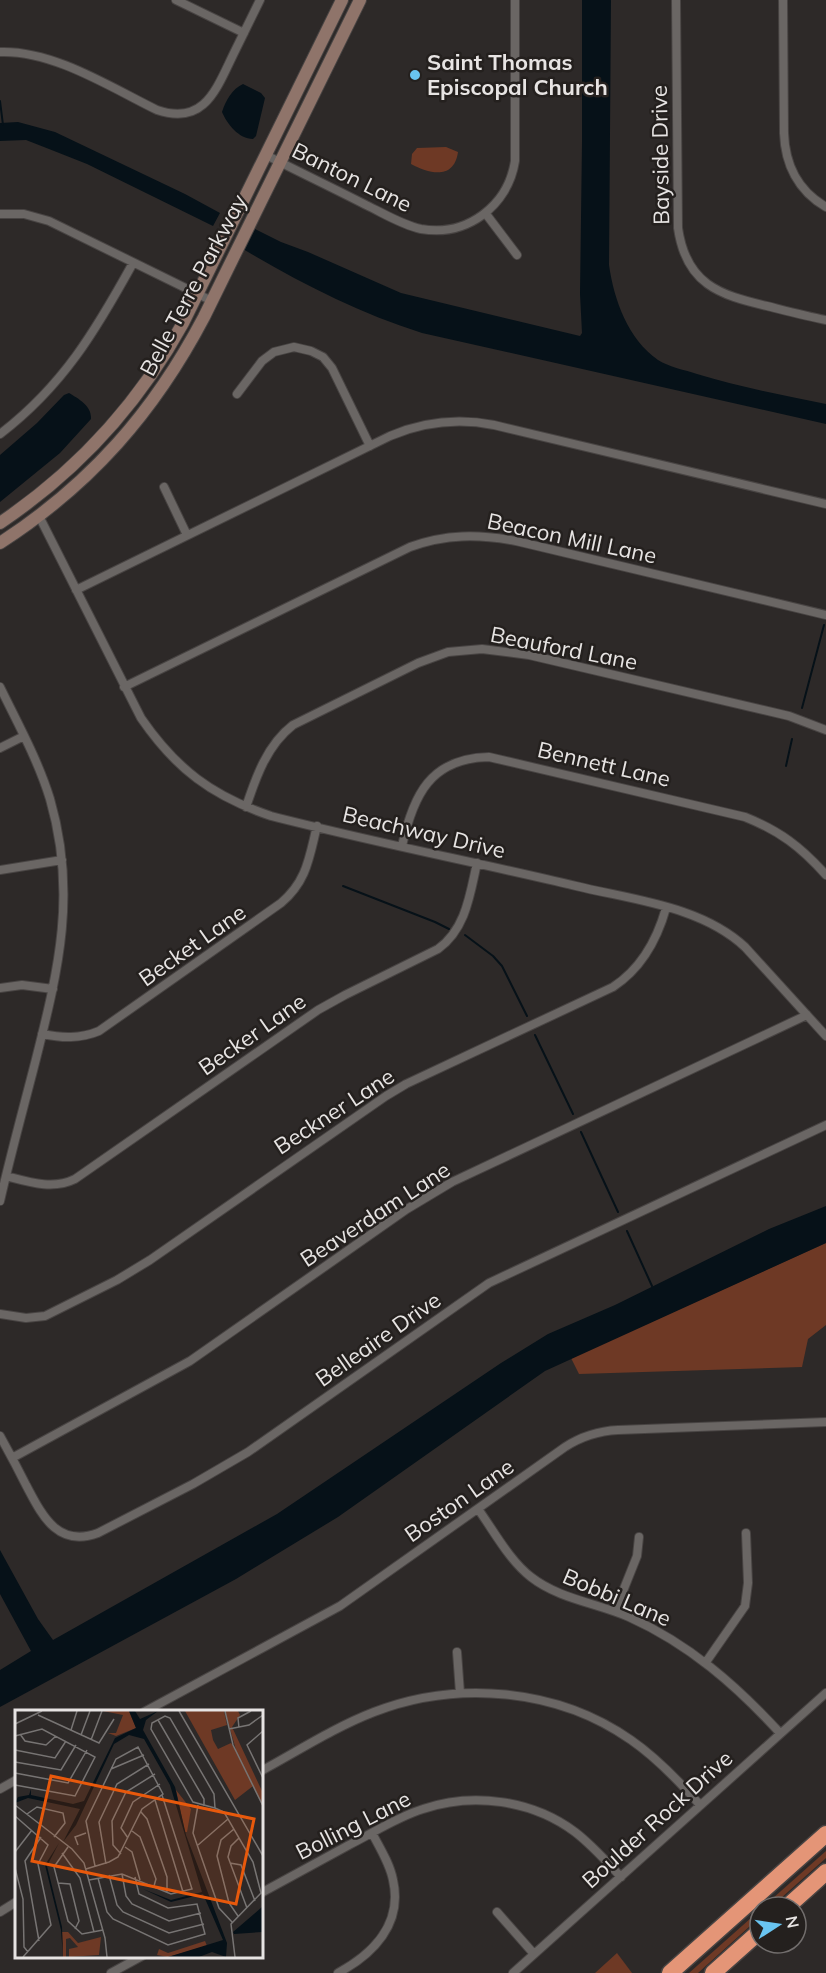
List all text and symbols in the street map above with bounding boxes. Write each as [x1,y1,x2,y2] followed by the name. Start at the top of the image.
[427,48,608,101] place label: Saint Thomas Episcopal Church
[408,68,422,82] marker: Saint Thomas Episcopal Church
[645,85,675,225] street label: Bayside Drive
[287,136,417,218] street label: Banton Lane
[133,189,253,381] street label: Belle Terre Parkway
[485,506,659,570] street label: Beacon Mill Lane
[488,620,640,676] street label: Beauford Lane
[535,735,673,793] street label: Bennett Lane
[340,800,508,864] street label: Beachway Drive
[133,898,251,992] street label: Becket Lane
[193,987,311,1081] street label: Becker Lane
[269,1062,399,1160] street label: Beckner Lane
[295,1155,455,1273] street label: Beaverdam Lane
[310,1286,446,1392] street label: Belleaire Drive
[399,1452,519,1548] street label: Boston Lane
[559,1562,675,1632] street label: Bobbi Lane
[15,1710,262,1958] inset map
[576,1744,738,1894] street label: Boulder Rock Drive
[291,1784,415,1866] street label: Bolling Lane
[748,1895,808,1955] north arrow
[782,1914,804,1930] text: N

